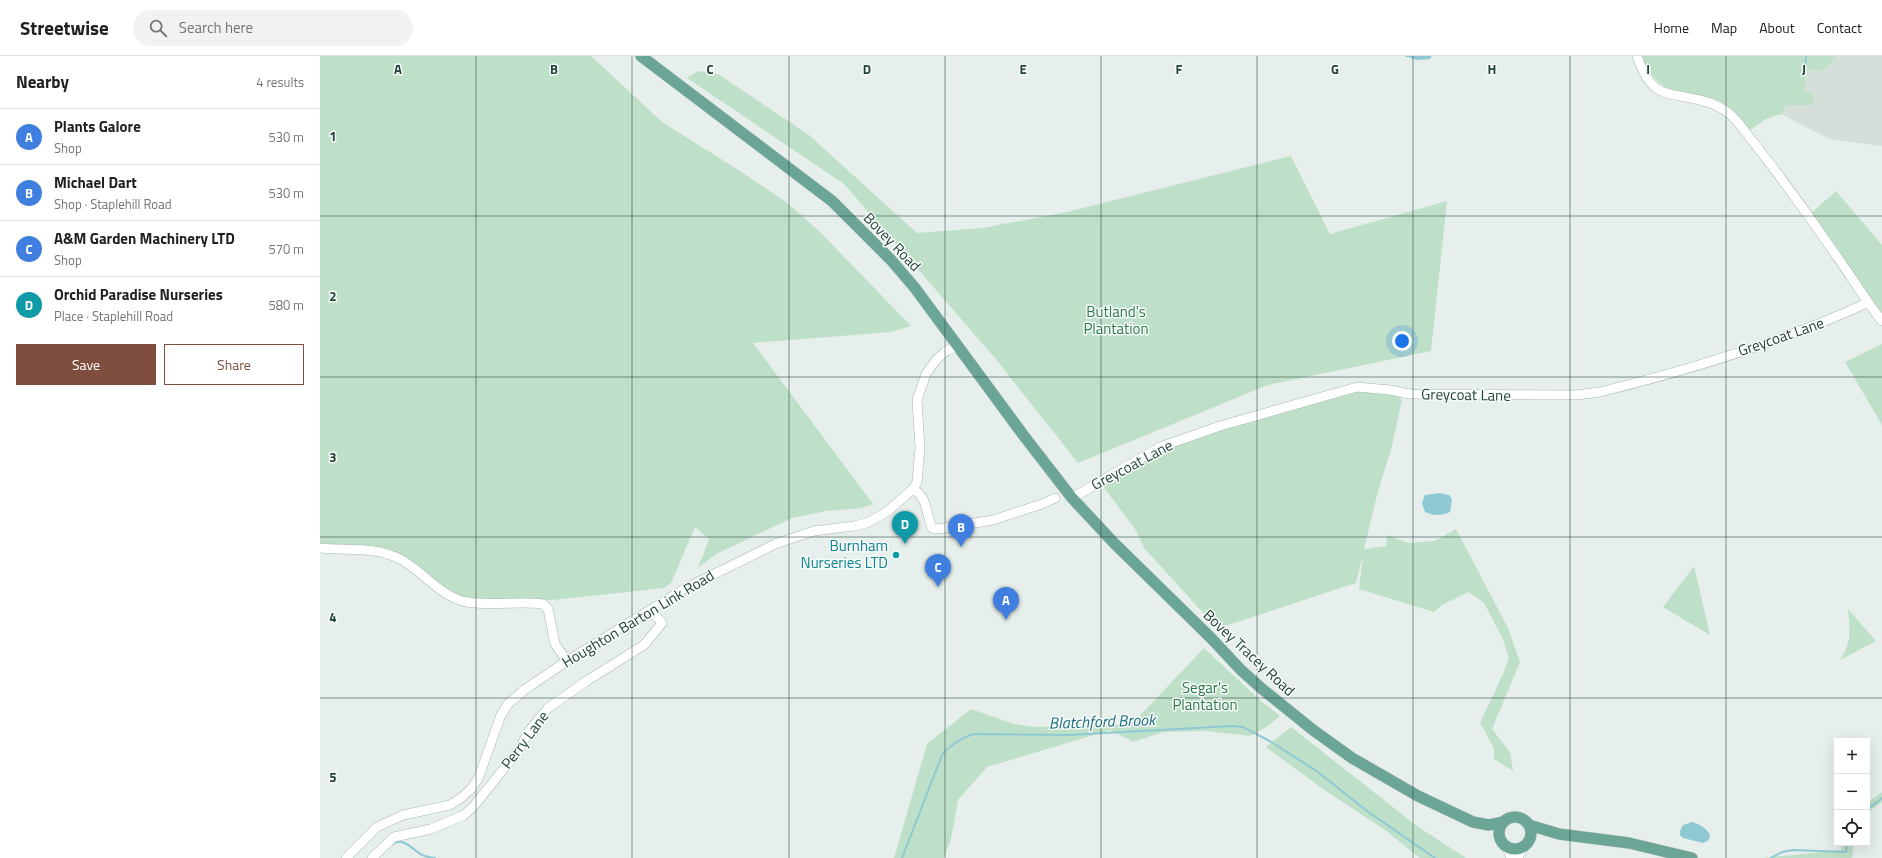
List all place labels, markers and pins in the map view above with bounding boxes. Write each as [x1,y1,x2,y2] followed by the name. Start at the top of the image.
[892,511,918,544] pin: D
[948,514,974,547] pin: B
[801,534,888,574] place label: Burnham Nurseries LTD
[891,550,901,560] marker: Burnham Nurseries LTD
[925,554,951,587] pin: C
[993,587,1019,620] pin: A

